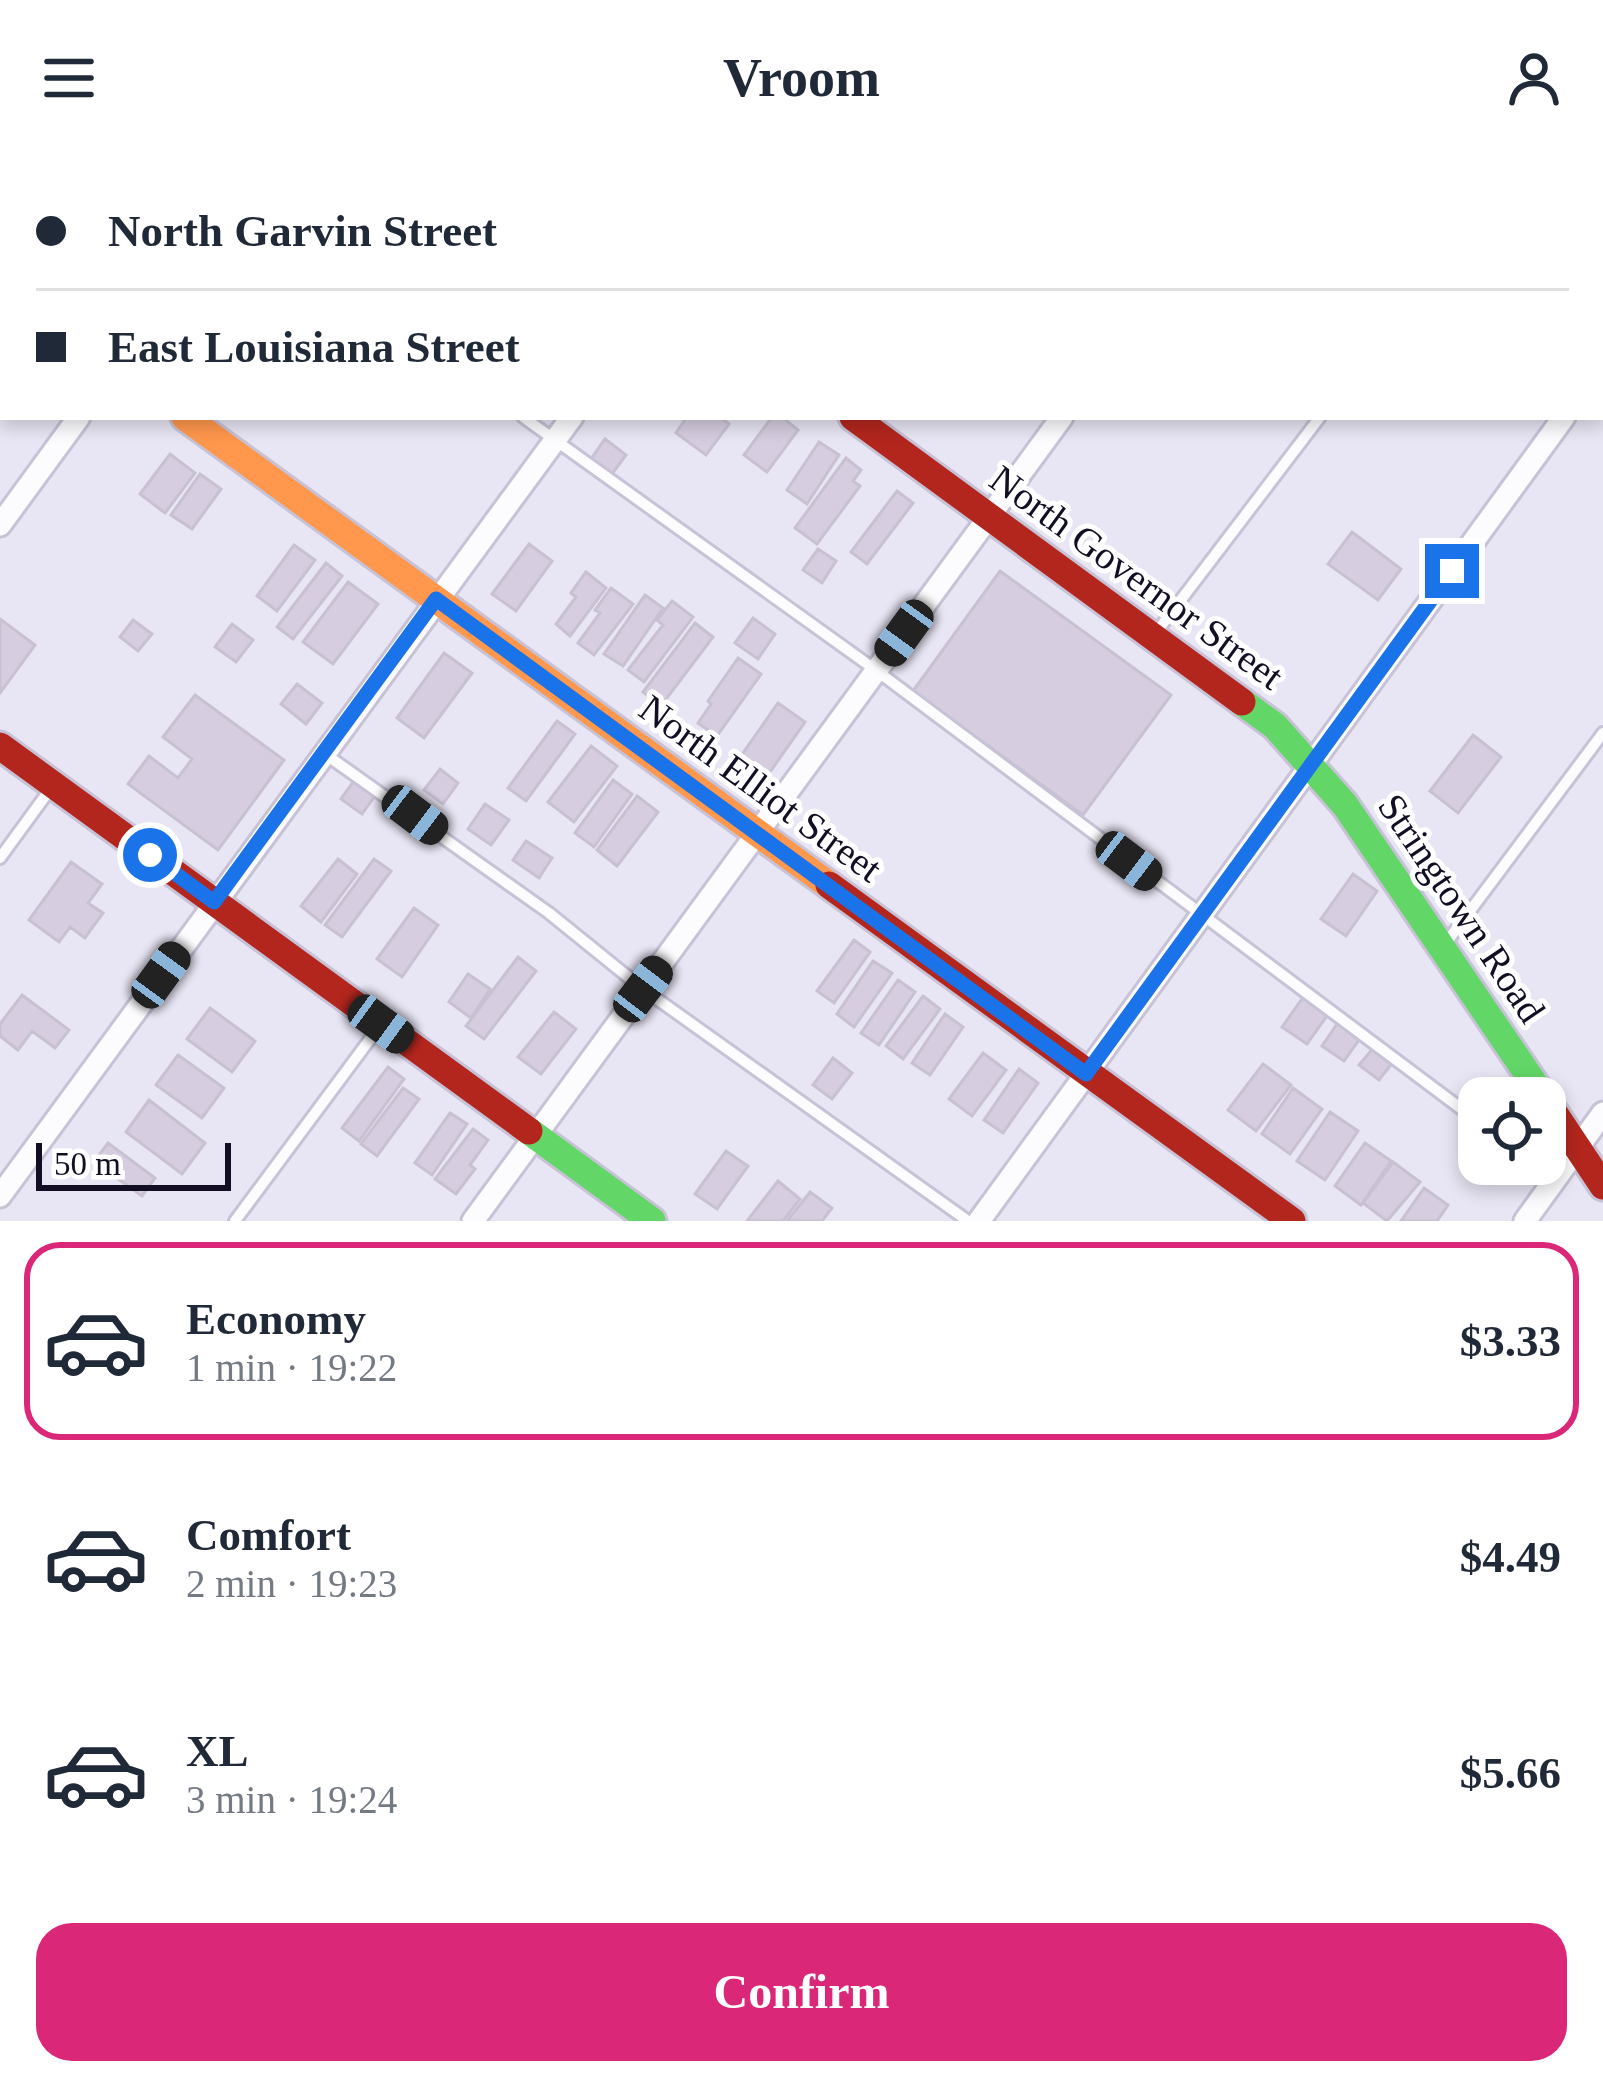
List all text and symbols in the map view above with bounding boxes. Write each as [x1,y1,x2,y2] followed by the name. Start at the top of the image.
[36,45,102,111] icon: menu
[1501,45,1567,111] icon: person
[723,48,880,108] text: Vroom
[108,206,497,256] text: North Garvin Street
[108,322,520,372] text: East Louisiana Street
[982,456,1292,698] street label: North Governor Street
[1425,544,1479,598] route end
[868,593,940,673] car
[632,686,890,890] street label: North Elliot Street
[375,779,455,851] car
[1369,786,1554,1031] street label: Stringtown Road
[1089,825,1169,897] car
[123,828,177,882] route start
[125,935,197,1015] car
[607,949,679,1029] car
[341,988,421,1060] car
[1458,1077,1566,1185] map controls
[1458,1077,1566,1185] button: locate
[36,1137,231,1190] scale bar
[54,1146,121,1182] text: 50 m
[42,1287,150,1395] icon: car
[186,1294,366,1344] text: Economy
[1460,1316,1561,1366] text: $3.33
[186,1346,397,1389] text: 1 min · 19:22
[42,1503,150,1611] icon: car
[186,1510,351,1560] text: Comfort
[1460,1532,1561,1582] text: $4.49
[186,1562,397,1605] text: 2 min · 19:23
[42,1719,150,1827] icon: car
[186,1726,249,1776] text: XL
[1460,1748,1561,1798] text: $5.66
[186,1778,397,1821] text: 3 min · 19:24
[36,1923,1567,2061] button: Confirm

